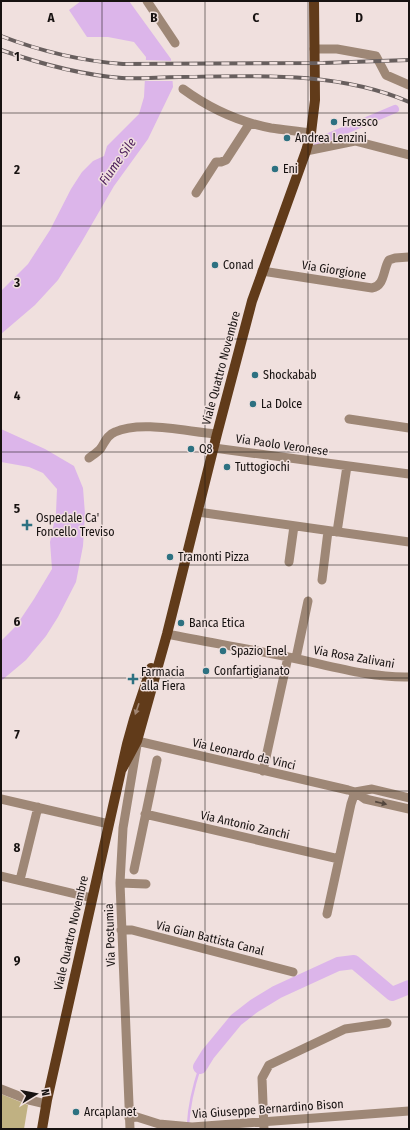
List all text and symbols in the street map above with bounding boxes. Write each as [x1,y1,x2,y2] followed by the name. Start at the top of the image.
[46,10,55,25] text: A
[150,10,158,25] text: B
[253,10,260,25] text: C
[355,10,363,25] text: D
[14,49,20,64] text: 1
[342,115,378,129] place label: Fressco
[329,117,339,127] marker: Fressco
[295,131,367,145] place label: Andrea Lenzini
[282,133,292,143] marker: Andrea Lenzini
[96,135,139,187] water label: Fiume Sile
[13,162,20,177] text: 2
[283,162,298,176] place label: Eni
[270,164,280,174] marker: Eni
[223,258,254,272] place label: Conad
[301,258,367,282] street label: Via Giorgione
[210,260,220,270] marker: Conad
[13,275,20,290] text: 3
[199,309,243,427] street label: Viale Quattro Novembre
[263,368,317,382] place label: Shockabab
[250,370,260,380] marker: Shockabab
[14,388,21,403] text: 4
[261,397,302,411] place label: La Dolce
[248,399,258,409] marker: La Dolce
[235,432,329,458] street label: Via Paolo Veronese
[199,442,213,456] place label: Q8
[186,444,196,454] marker: Q8
[235,460,290,474] place label: Tuttogiochi
[222,462,232,472] marker: Tuttogiochi
[14,501,20,516] text: 5
[36,511,114,539] place label: Ospedale Ca' Foncello Treviso
[21,519,33,531] marker: Ospedale Ca' Foncello Treviso
[178,550,249,564] place label: Tramonti Pizza
[165,552,175,562] marker: Tramonti Pizza
[14,614,21,629] text: 6
[189,616,245,630] place label: Banca Etica
[176,618,186,628] marker: Banca Etica
[312,643,396,671] street label: Via Rosa Zalivani
[231,644,287,658] place label: Spazio Enel
[218,646,228,656] marker: Spazio Enel
[214,664,290,678] place label: Confartigianato
[141,665,185,693] place label: Farmacia alla Fiera
[201,666,211,676] marker: Confartigianato
[128,674,138,684] marker: Farmacia alla Fiera
[134,703,140,715] one-way arrow
[14,727,20,742] text: 7
[191,735,297,773] street label: Via Leonardo da Vinci
[375,800,388,806] one-way arrow
[199,808,291,842] street label: Via Antonio Zanchi
[14,840,21,855] text: 8
[51,874,91,992] street label: Viale Quattro Novembre
[102,903,118,967] street label: Via Postumia
[155,918,265,958] street label: Via Gian Battista Canal
[14,953,21,968] text: 9
[16,1074,56,1114] north arrow
[38,1088,52,1097] text: N
[192,1097,344,1121] street label: Via Giuseppe Bernardino Bison
[84,1105,137,1119] place label: Arcaplanet
[71,1107,81,1117] marker: Arcaplanet

